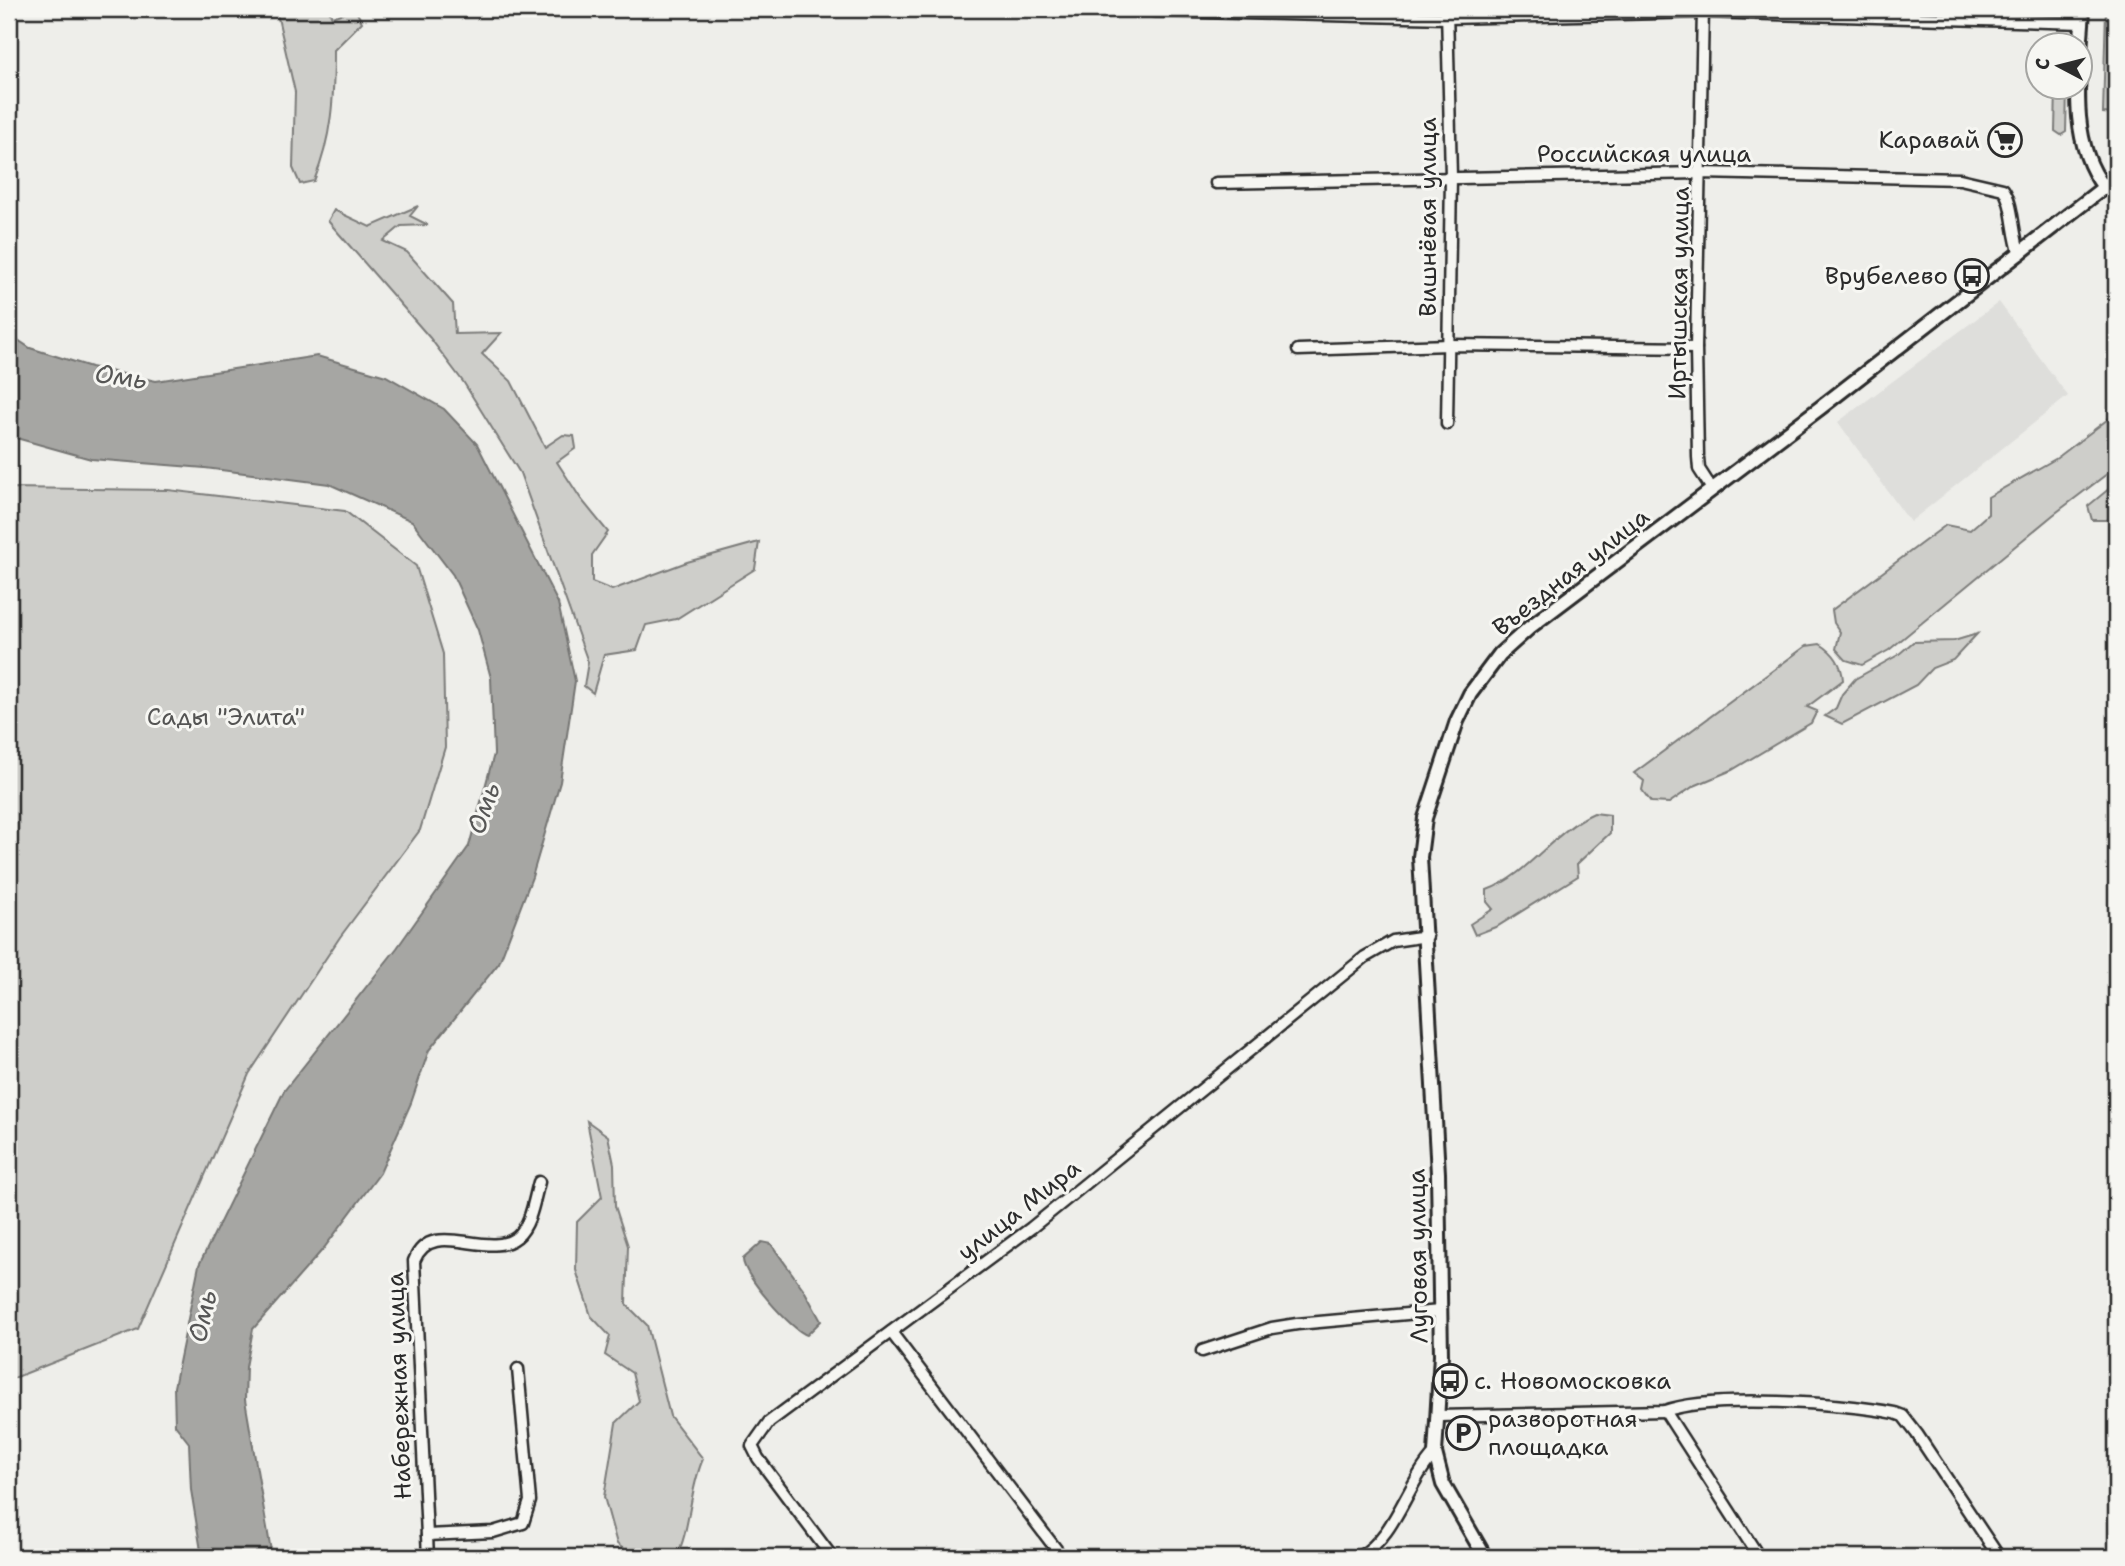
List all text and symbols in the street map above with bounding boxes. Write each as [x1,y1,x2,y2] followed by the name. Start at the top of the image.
[2024,32,2094,102] north arrow
[2030,57,2056,71] text: С
[1412,117,1444,317] street label: Вишнёвая улица
[1986,121,2024,159] supermarket icon: Каравай
[1878,124,1980,156] place label: Каравай
[1537,138,1751,170] street label: Российская улица
[1661,186,1697,400] street label: Иртышская улица
[1953,257,1991,295] bus stop icon: Врубелево
[1825,260,1948,292] place label: Врубелево
[93,355,149,397] water label: Омь
[1486,501,1656,643] street label: Въездная улица
[147,701,305,733] park label: Сады "Элита"
[458,777,508,839] water label: Омь
[951,1152,1087,1268] street label: улица Мира
[1400,1168,1436,1344] street label: Луговая улица
[379,1272,419,1500] street label: Набережная улица
[179,1286,225,1346] water label: Омь
[1431,1362,1469,1400] bus stop icon: с. Новомосковка
[1474,1365,1671,1397] place label: с. Новомосковка
[1488,1403,1638,1463] place label: разворотная площадка
[1444,1414,1482,1452] parking icon: разворотная площадка

